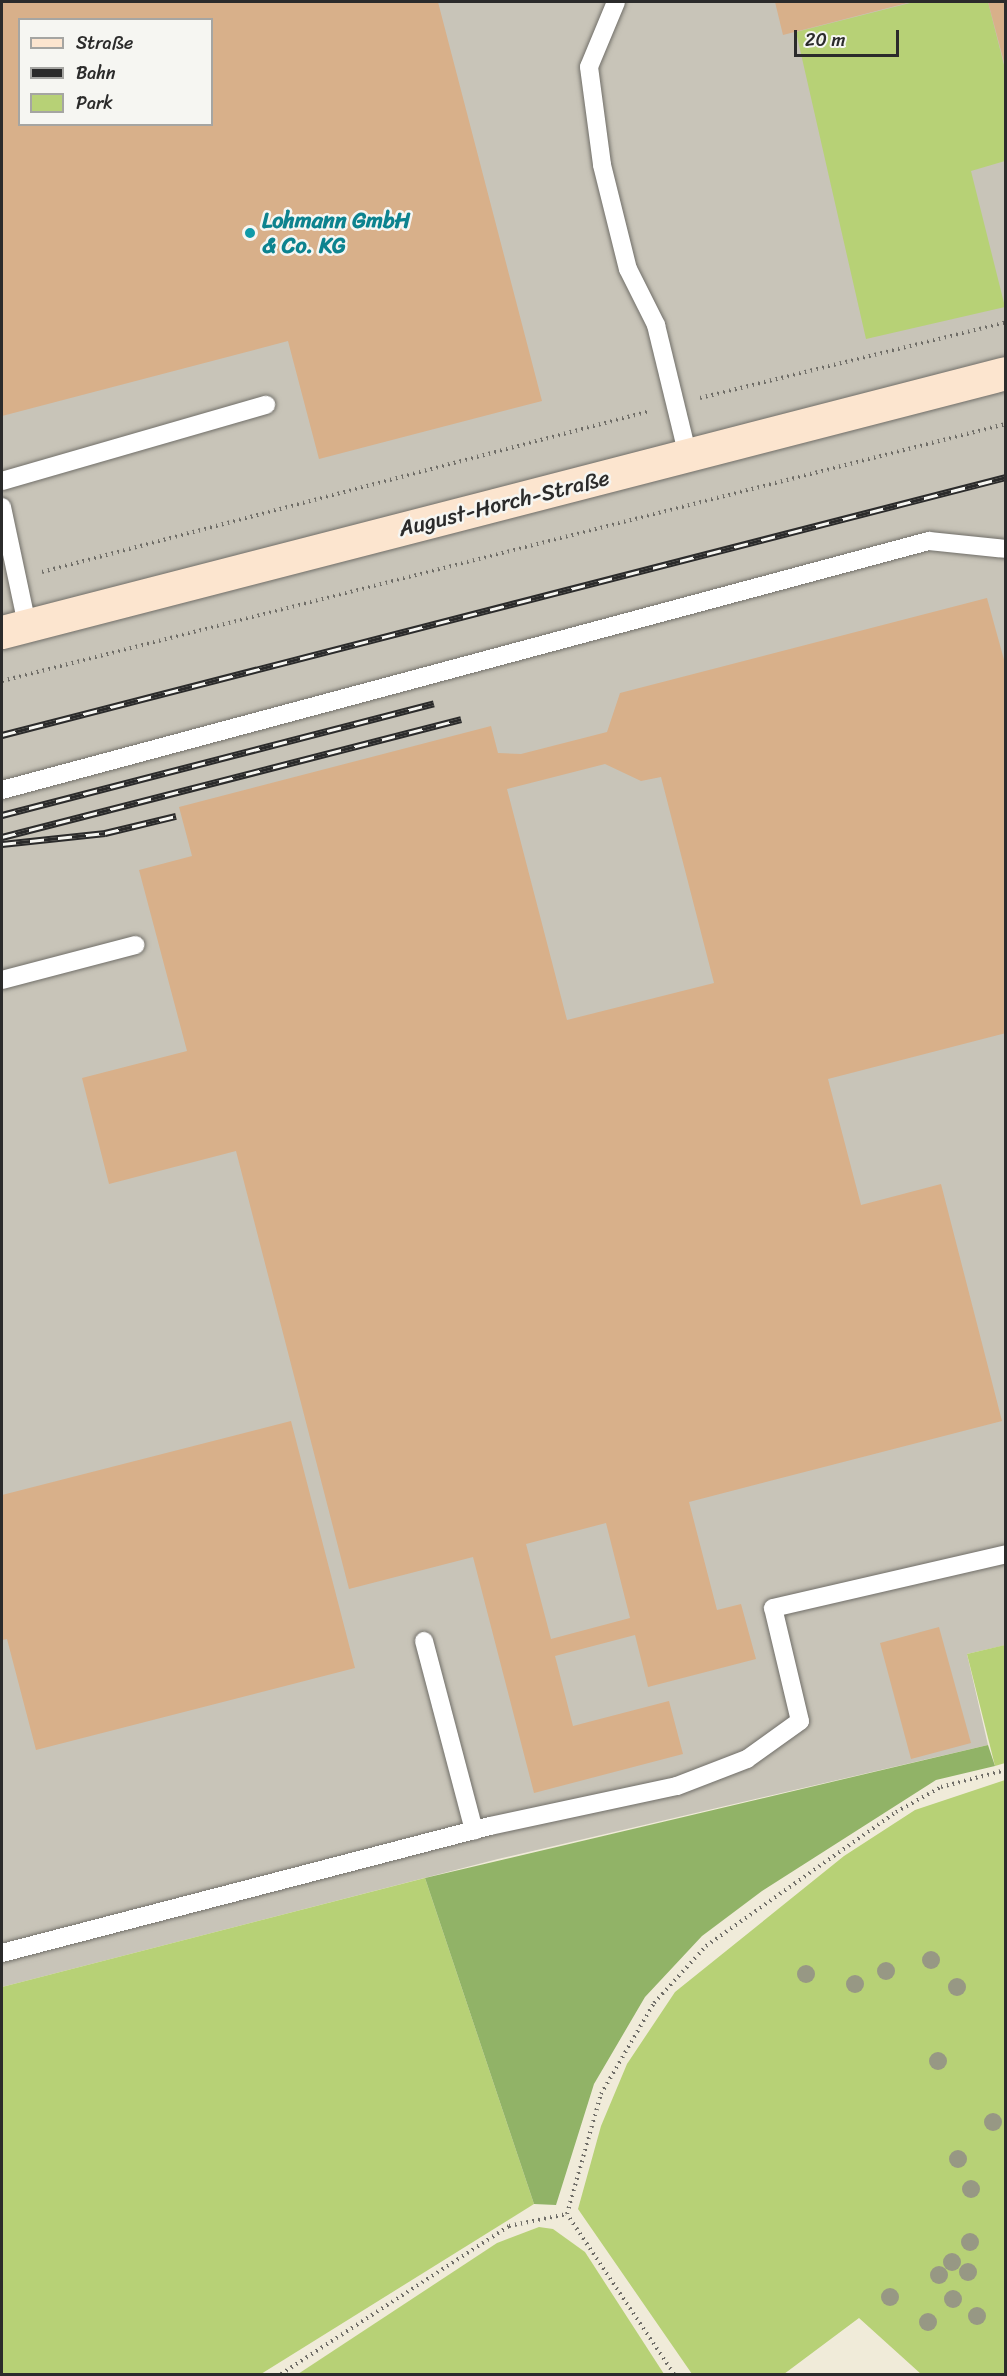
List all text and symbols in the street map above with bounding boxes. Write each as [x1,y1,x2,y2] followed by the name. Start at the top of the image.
[18,18,213,126] legend
[797,18,902,56] scale bar
[805,24,845,56] text: 20 m
[76,27,133,59] text: Straße
[76,57,116,89] text: Bahn
[76,87,113,119] text: Park
[262,207,410,258] place label: Lohmann GmbH & Co. KG
[243,226,257,240] marker: Lohmann GmbH & Co. KG
[396,464,612,542] street label: August-Horch-Straße

